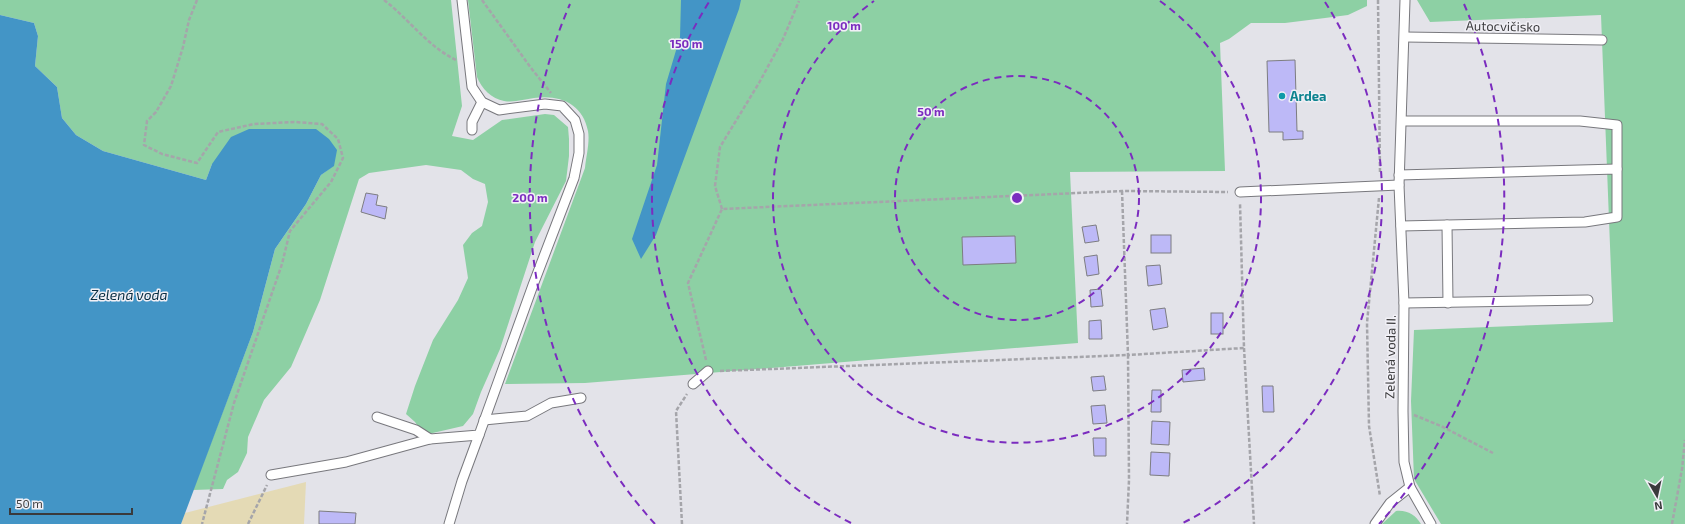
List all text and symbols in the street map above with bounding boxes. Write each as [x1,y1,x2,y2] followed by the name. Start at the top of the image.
[1466,17,1540,35] street label: Autocvičisko
[827,18,861,32] text: 100 m
[670,36,702,50] text: 150 m
[1290,88,1326,104] place label: Ardea
[1277,91,1287,101] marker: Ardea
[917,104,945,118] text: 50 m
[512,190,548,204] text: 200 m
[1010,191,1024,205] centre of rings
[90,286,168,303] water label: Zelená voda
[1381,315,1399,399] street label: Zelená voda II.
[1637,476,1677,516] north arrow
[10,490,132,516] scale bar
[16,496,43,510] text: 50 m
[1654,499,1664,513] text: N

